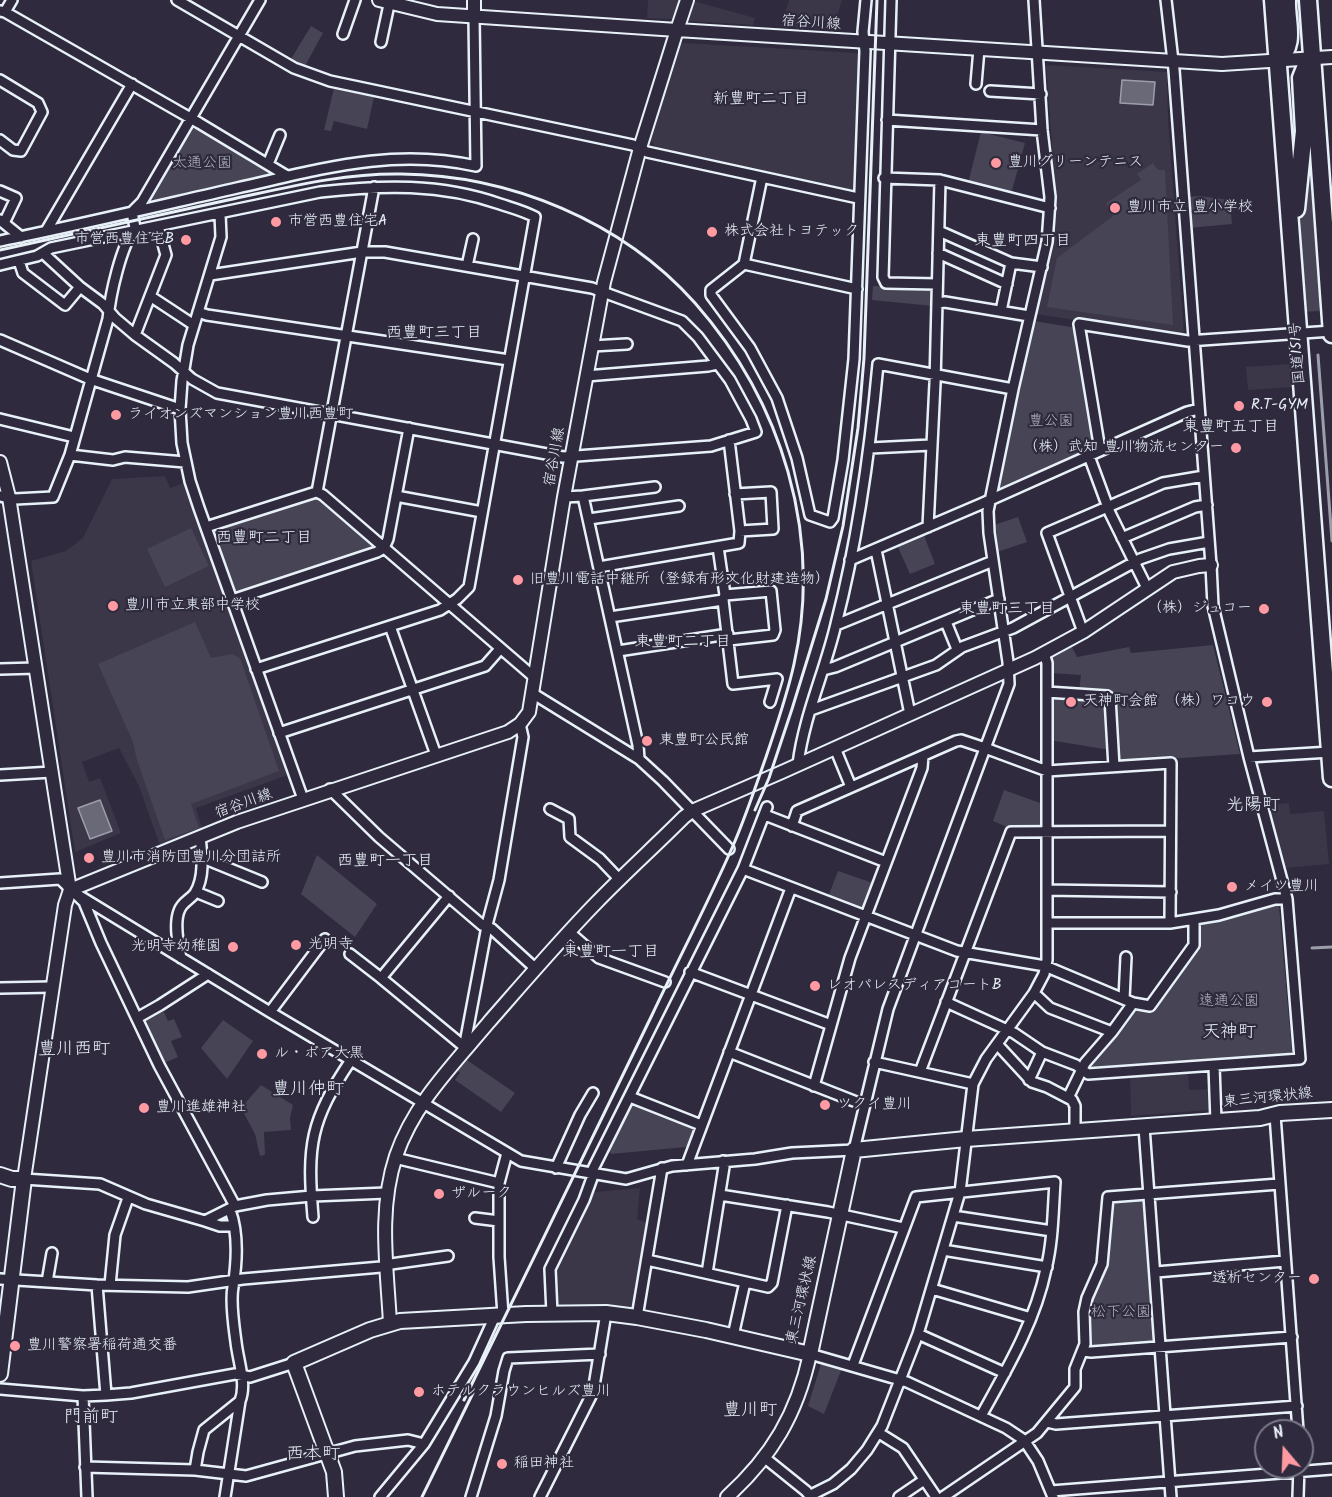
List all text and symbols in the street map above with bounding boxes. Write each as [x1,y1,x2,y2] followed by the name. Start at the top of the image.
[780,13,842,35] street label: 宿谷川線
[713,90,809,110] district label: 新豊町二丁目
[1008,154,1143,172] place label: 豊川グリーンテニス
[172,155,232,173] park label: 太通公園
[989,156,1003,170] marker: 豊川グリーンテニス
[1127,199,1253,217] place label: 豊川市立 豊小学校
[1108,201,1122,215] marker: 豊川市立 豊小学校
[288,213,387,231] place label: 市営西豊住宅A
[269,215,283,229] marker: 市営西豊住宅A
[724,223,859,241] place label: 株式会社トヨテック
[705,225,719,239] marker: 株式会社トヨテック
[74,231,174,249] place label: 市営西豊住宅B
[975,232,1071,252] district label: 東豊町四丁目
[179,233,193,247] marker: 市営西豊住宅B
[1288,321,1310,385] street label: 国道151号
[386,324,482,344] district label: 西豊町三丁目
[1251,397,1308,415] place label: R.T-GYM
[1232,399,1246,413] marker: R.T-GYM
[128,406,353,424] place label: ライオンズマンション豊川西豊町
[109,408,123,422] marker: ライオンズマンション豊川西豊町
[1029,413,1073,431] park label: 豊公園
[1183,418,1279,438] district label: 東豊町五丁目
[542,426,570,488] street label: 宿谷川線
[1023,439,1224,457] place label: （株）武知 豊川物流センター
[1229,441,1243,455] marker: （株）武知 豊川物流センター
[216,529,312,549] district label: 西豊町二丁目
[530,571,830,589] place label: 旧豊川電話中継所（登録有形文化財建造物）
[511,573,525,587] marker: 旧豊川電話中継所（登録有形文化財建造物）
[125,597,260,615] place label: 豊川市立東部中学校
[106,599,120,613] marker: 豊川市立東部中学校
[959,600,1055,620] district label: 東豊町三丁目
[1147,600,1252,618] place label: （株）ジュコー
[1257,602,1271,616] marker: （株）ジュコー
[635,633,731,653] district label: 東豊町二丁目
[1083,693,1158,711] place label: 天神町会館
[1165,693,1255,711] place label: （株）ワコウ
[1064,695,1078,709] marker: 天神町会館
[1260,695,1274,709] marker: （株）ワコウ
[659,732,749,750] place label: 東豊町公民館
[640,734,654,748] marker: 東豊町公民館
[213,786,275,824] street label: 宿谷川線
[1226,796,1280,818] district label: 光陽町
[101,849,281,867] place label: 豊川市消防団豊川分団詰所
[82,851,96,865] marker: 豊川市消防団豊川分団詰所
[337,852,433,872] district label: 西豊町一丁目
[1244,878,1319,896] place label: メイツ豊川
[1225,880,1239,894] marker: メイツ豊川
[308,936,353,954] place label: 光明寺
[131,938,221,956] place label: 光明寺幼稚園
[289,938,303,952] marker: 光明寺
[226,940,240,954] marker: 光明寺幼稚園
[563,943,659,963] district label: 東豊町一丁目
[827,977,1002,995] place label: レオパレスディアコートB
[808,979,822,993] marker: レオパレスディアコートB
[1199,993,1259,1011] park label: 遠通公園
[1202,1023,1256,1045] district label: 天神町
[38,1040,110,1062] district label: 豊川西町
[274,1045,364,1063] place label: ル・ボア大黒
[255,1047,269,1061] marker: ル・ボア大黒
[272,1080,344,1102] district label: 豊川仲町
[1222,1085,1314,1113] street label: 東三河環状線
[837,1096,912,1114] place label: ツクイ豊川
[818,1098,832,1112] marker: ツクイ豊川
[156,1099,246,1117] place label: 豊川進雄神社
[137,1101,151,1115] marker: 豊川進雄神社
[451,1185,512,1203] place label: ザルーク
[432,1187,446,1201] marker: ザルーク
[784,1254,822,1346] street label: 東三河環状線
[1212,1270,1302,1288] place label: 透析センター
[1307,1272,1321,1286] marker: 透析センター
[1091,1304,1151,1322] park label: 松下公園
[27,1337,177,1355] place label: 豊川警察署稲荷通交番
[8,1339,22,1353] marker: 豊川警察署稲荷通交番
[431,1383,611,1401] place label: ホテルクラウンヒルズ豊川
[412,1385,426,1399] marker: ホテルクラウンヒルズ豊川
[723,1401,777,1423] district label: 豊川町
[64,1408,118,1430] district label: 門前町
[1254,1419,1314,1479] north arrow
[1270,1420,1287,1447] text: N
[286,1445,340,1467] district label: 西本町
[514,1455,574,1473] place label: 稲田神社
[495,1457,509,1471] marker: 稲田神社

